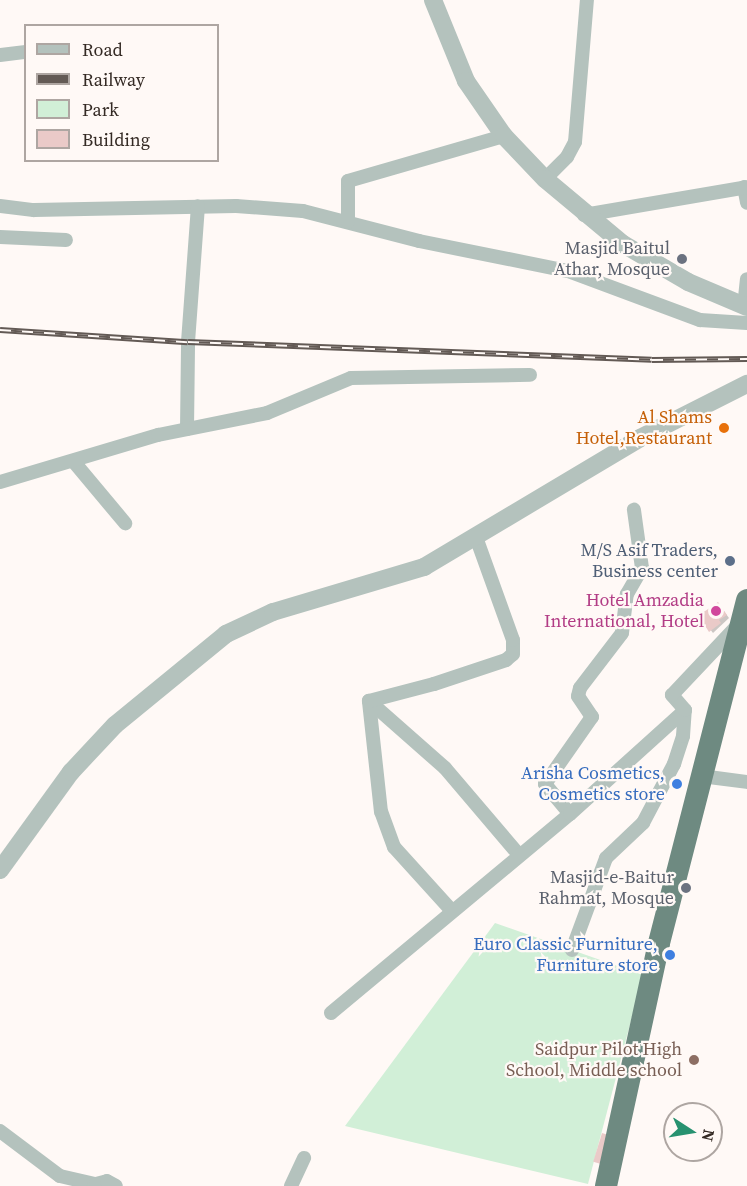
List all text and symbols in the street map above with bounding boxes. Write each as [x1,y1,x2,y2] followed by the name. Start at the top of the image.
[24,24,219,162] legend
[82,37,123,62] text: Road
[82,67,145,92] text: Railway
[82,97,119,122] text: Park
[82,127,150,152] text: Building
[554,238,670,280] place label: Masjid Baitul Athar, Mosque
[675,252,689,266] marker: Masjid Baitul Athar, Mosque
[576,407,712,450] place label: Al Shams Hotel,Restaurant
[717,421,731,435] marker: Al Shams Hotel,Restaurant
[580,540,718,582] place label: M/S Asif Traders, Business center
[723,554,737,568] marker: M/S Asif Traders, Business center
[544,590,704,632] place label: Hotel Amzadia International, Hotel
[709,604,723,618] marker: Hotel Amzadia International, Hotel
[521,763,665,806] place label: Arisha Cosmetics, Cosmetics store
[670,777,684,791] marker: Arisha Cosmetics, Cosmetics store
[538,867,674,910] place label: Masjid-e-Baitur Rahmat, Mosque
[679,881,693,895] marker: Masjid-e-Baitur Rahmat, Mosque
[473,934,658,976] place label: Euro Classic Furniture, Furniture store
[663,948,677,962] marker: Euro Classic Furniture, Furniture store
[506,1039,682,1082] place label: Saidpur Pilot High School, Middle school
[687,1053,701,1067] marker: Saidpur Pilot High School, Middle school
[663,1102,723,1162] north arrow
[697,1127,721,1143] text: N

